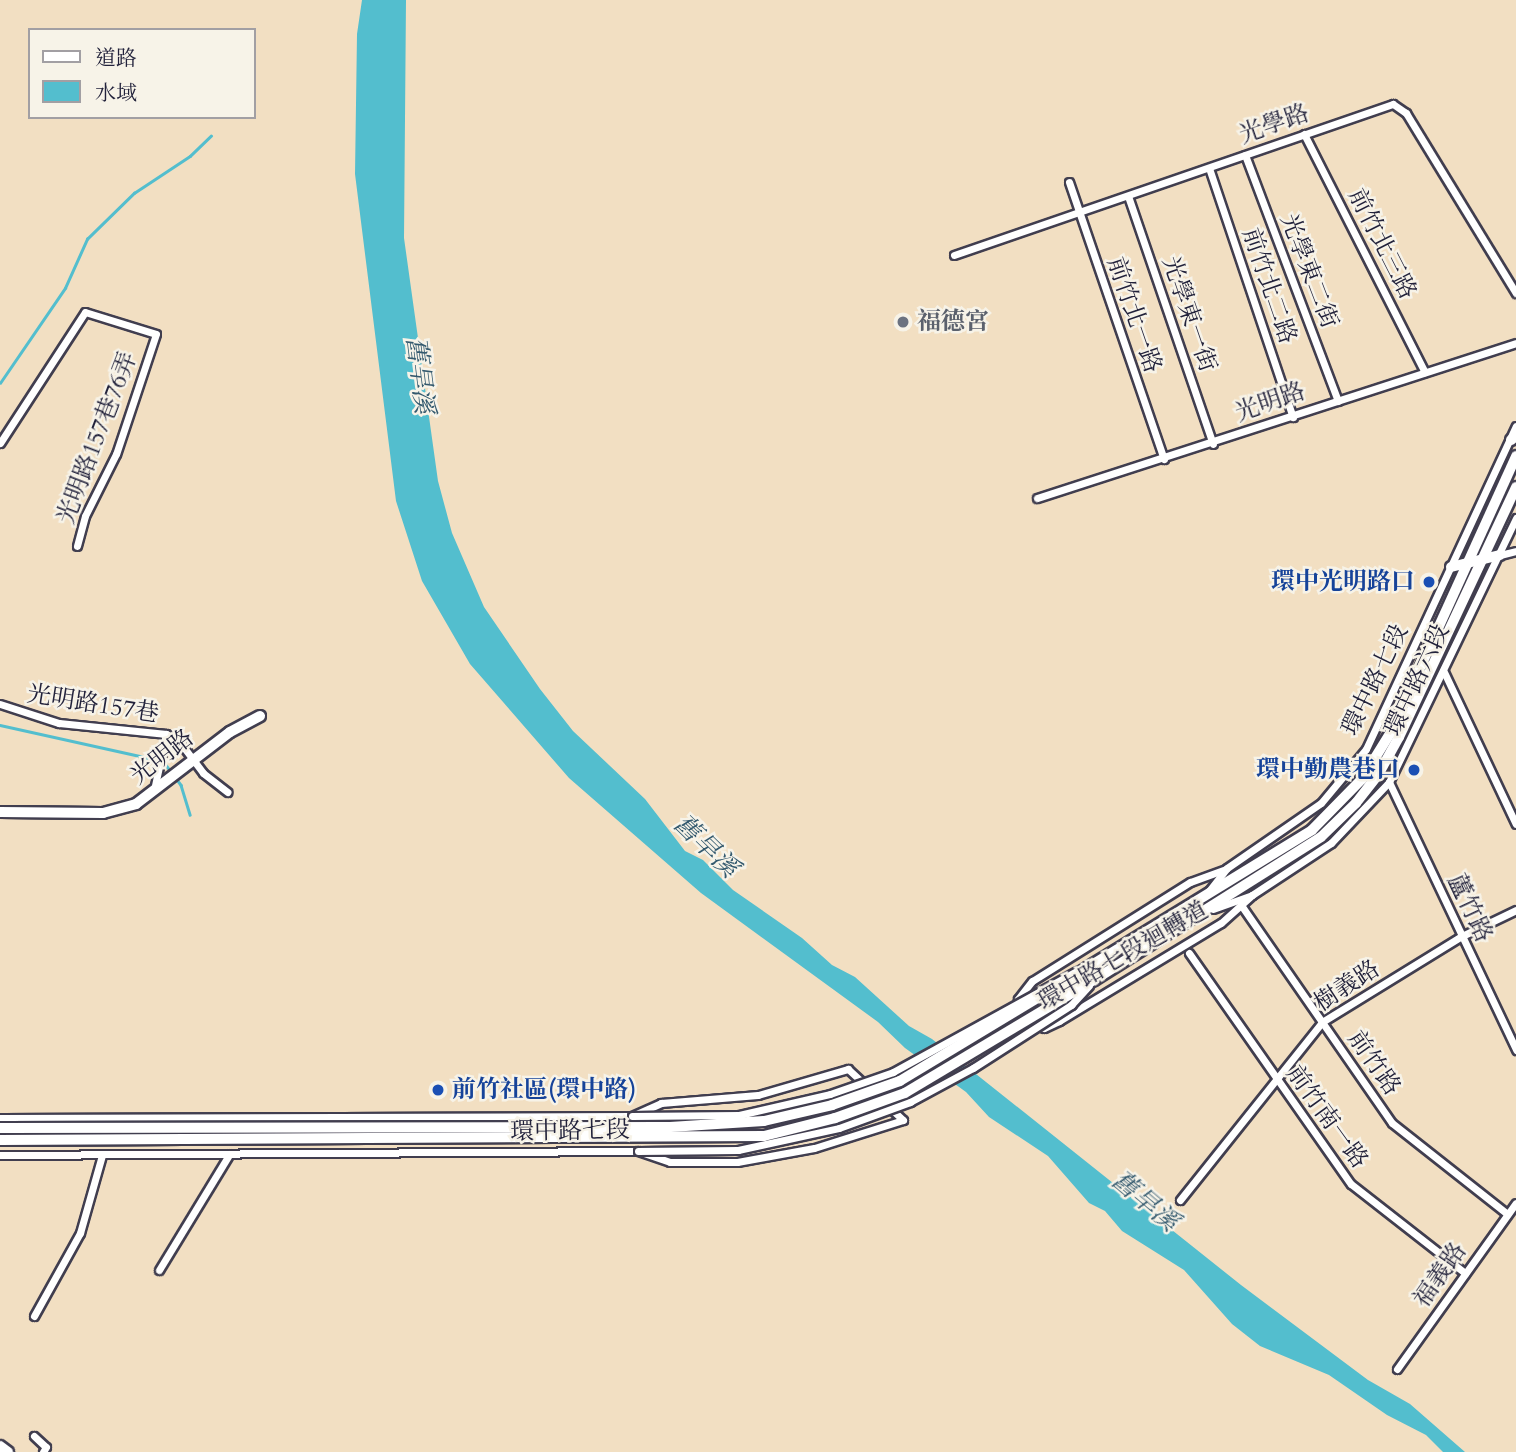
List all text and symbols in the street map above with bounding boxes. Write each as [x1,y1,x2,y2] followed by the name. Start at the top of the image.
[28,28,256,119] legend
[95,44,137,73] text: 道路
[95,79,137,108] text: 水域
[1235,99,1313,149] street label: 光學路
[1342,184,1422,304] street label: 前竹北三路
[1274,210,1344,332] street label: 光學東二街
[1236,225,1302,347] street label: 前竹北二路
[1156,253,1222,375] street label: 光學東一街
[1101,254,1167,376] street label: 前竹北一路
[917,308,989,336] place label: 福德宮
[895,314,911,330] marker: 福德宮
[400,334,440,416] water label: 舊旱溪
[51,348,143,528] street label: 光明路157巷76弄
[1231,377,1309,427] street label: 光明路
[1271,568,1415,596] place label: 環中光明路口
[1421,574,1437,590] marker: 環中光明路口
[1336,620,1414,740] street label: 環中路七段
[1379,620,1455,740] street label: 環中路六段
[25,679,161,729] street label: 光明路157巷
[125,723,199,791] street label: 光明路
[1256,756,1400,784] place label: 環中勤農巷口
[1406,762,1422,778] marker: 環中勤農巷口
[667,808,745,884] water label: 舊旱溪
[1442,869,1498,947] street label: 蘆竹路
[1033,896,1213,1016] street label: 環中路七段迴轉道
[1309,954,1385,1018] street label: 樹義路
[1342,1025,1406,1101] street label: 前竹路
[1280,1060,1374,1174] street label: 前竹南一路
[452,1076,636,1104] place label: 前竹社區(環中路)
[430,1082,446,1098] marker: 前竹社區(環中路)
[510,1116,630,1146] street label: 環中路七段
[1105,1164,1185,1238] water label: 舊旱溪
[1408,1237,1472,1313] street label: 福義路

